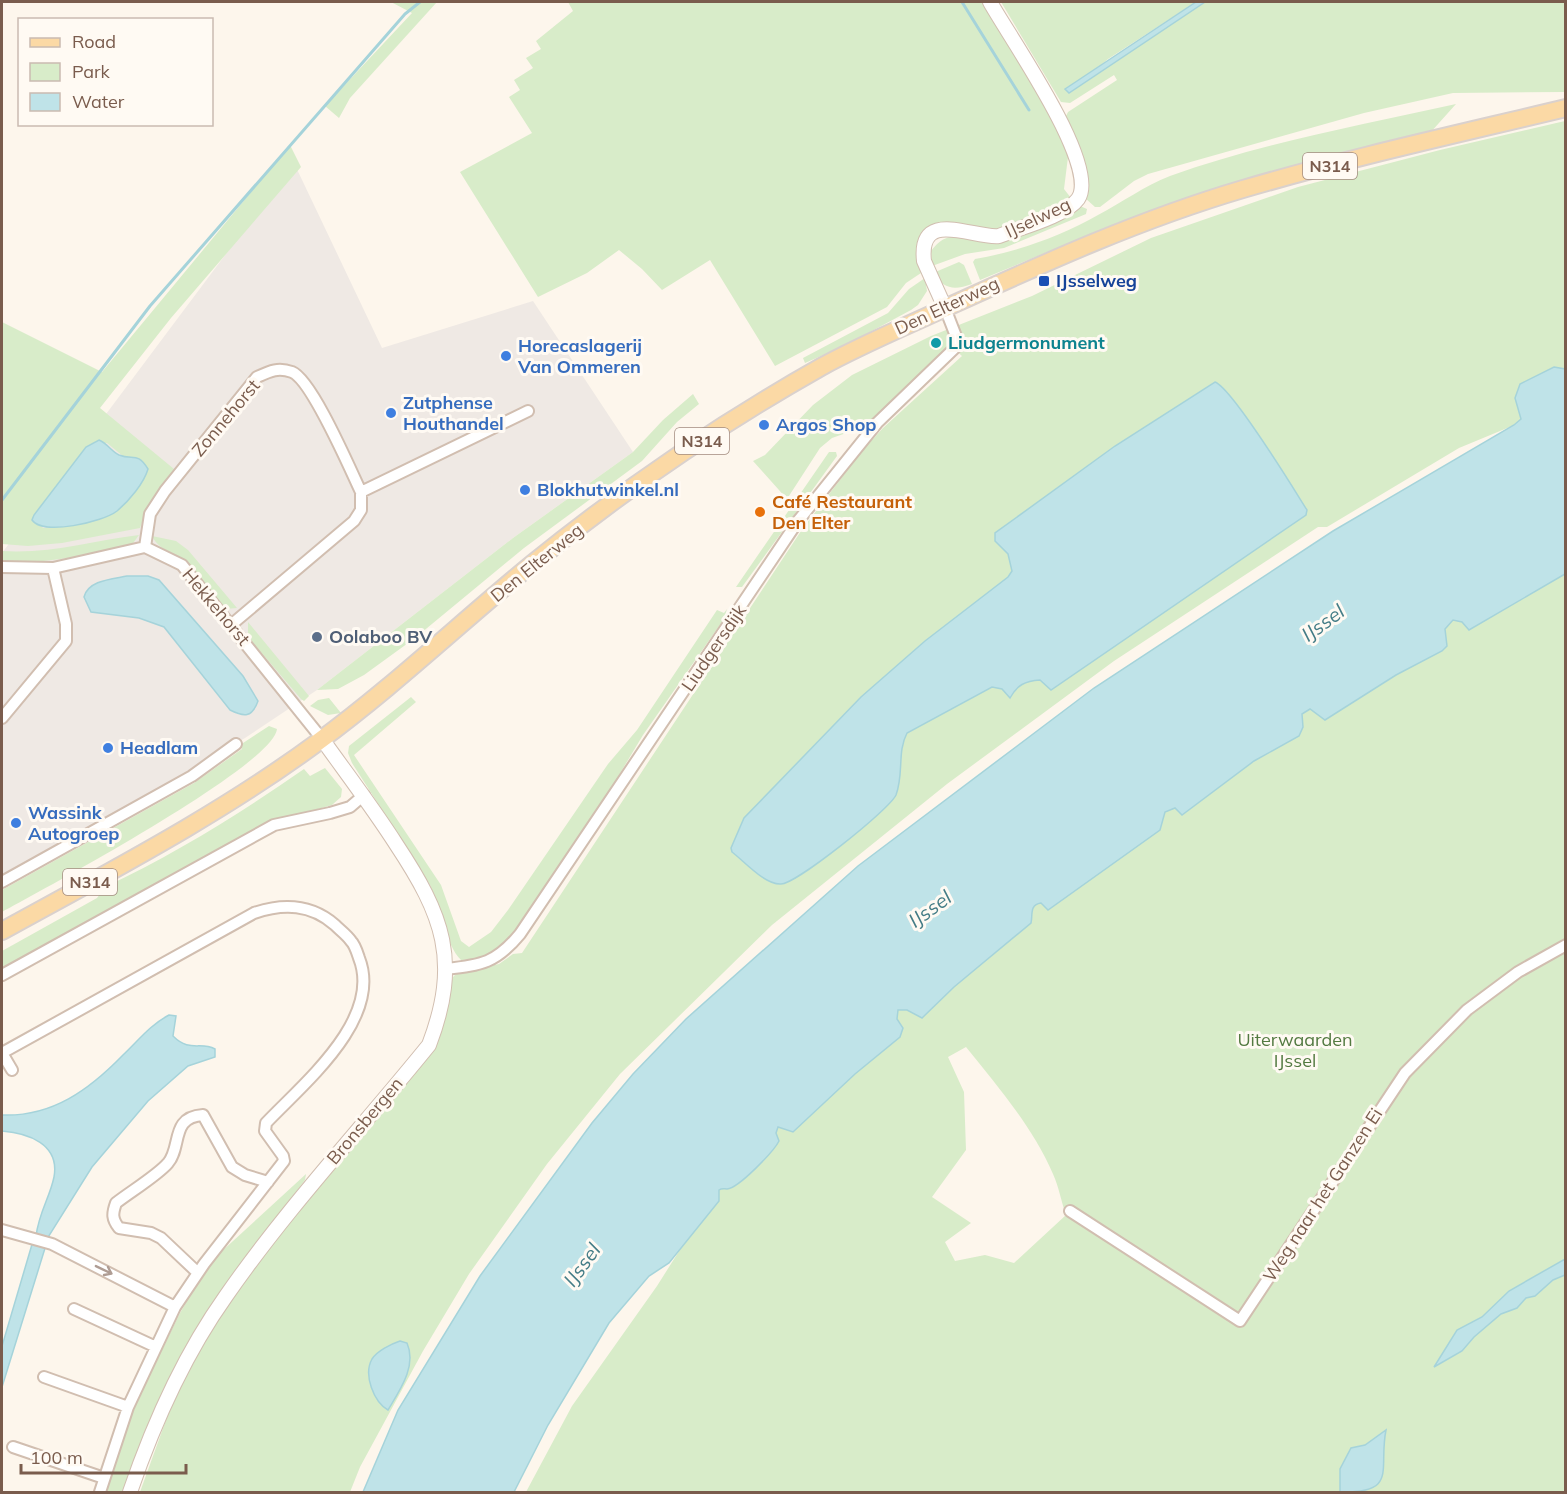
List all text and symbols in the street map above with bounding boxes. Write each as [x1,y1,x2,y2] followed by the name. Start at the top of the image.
[18,18,213,126] legend
[72,30,116,53] text: Road
[72,60,111,83] text: Park
[72,90,125,113] text: Water
[1303,153,1357,179] road number: N314
[1001,192,1074,243] street label: IJselweg
[1056,269,1137,292] place label: IJsselweg
[891,271,1003,340] street label: Den Elterweg
[1037,274,1051,288] marker: IJsselweg
[948,331,1105,354] place label: Liudgermonument
[517,334,642,378] place label: Horecaslagerij Van Ommeren
[929,336,943,350] marker: Liudgermonument
[499,349,513,363] marker: Horecaslagerij Van Ommeren
[187,374,265,461] street label: Zonnehorst
[403,391,504,435] place label: Zutphense Houthandel
[384,406,398,420] marker: Zutphense Houthandel
[776,413,877,436] place label: Argos Shop
[757,418,771,432] marker: Argos Shop
[675,428,729,454] road number: N314
[537,478,679,501] place label: Blokhutwinkel.nl
[518,483,532,497] marker: Blokhutwinkel.nl
[772,490,912,534] place label: Café Restaurant Den Elter
[753,505,767,519] marker: Café Restaurant Den Elter
[486,518,588,607] street label: Den Elterweg
[177,563,255,650] street label: Hekkehorst
[1296,598,1349,647] water label: IJssel
[676,599,751,696] street label: Liudgersdijk
[329,625,433,648] place label: Oolaboo BV
[310,630,324,644] marker: Oolaboo BV
[120,736,198,759] place label: Headlam
[101,741,115,755] marker: Headlam
[28,801,119,845] place label: Wassink Autogroep
[9,816,23,830] marker: Wassink Autogroep
[63,869,117,895] road number: N314
[903,884,956,933] water label: IJssel
[1237,1028,1353,1072] park label: Uiterwaarden IJssel
[322,1072,408,1169] street label: Bronsbergen
[1258,1104,1387,1286] street label: Weg naar het Ganzen Ei
[558,1238,606,1291] water label: IJssel
[95,1265,113,1277] one-way arrow
[21,1437,186,1475] scale bar
[30,1446,83,1469] text: 100 m

